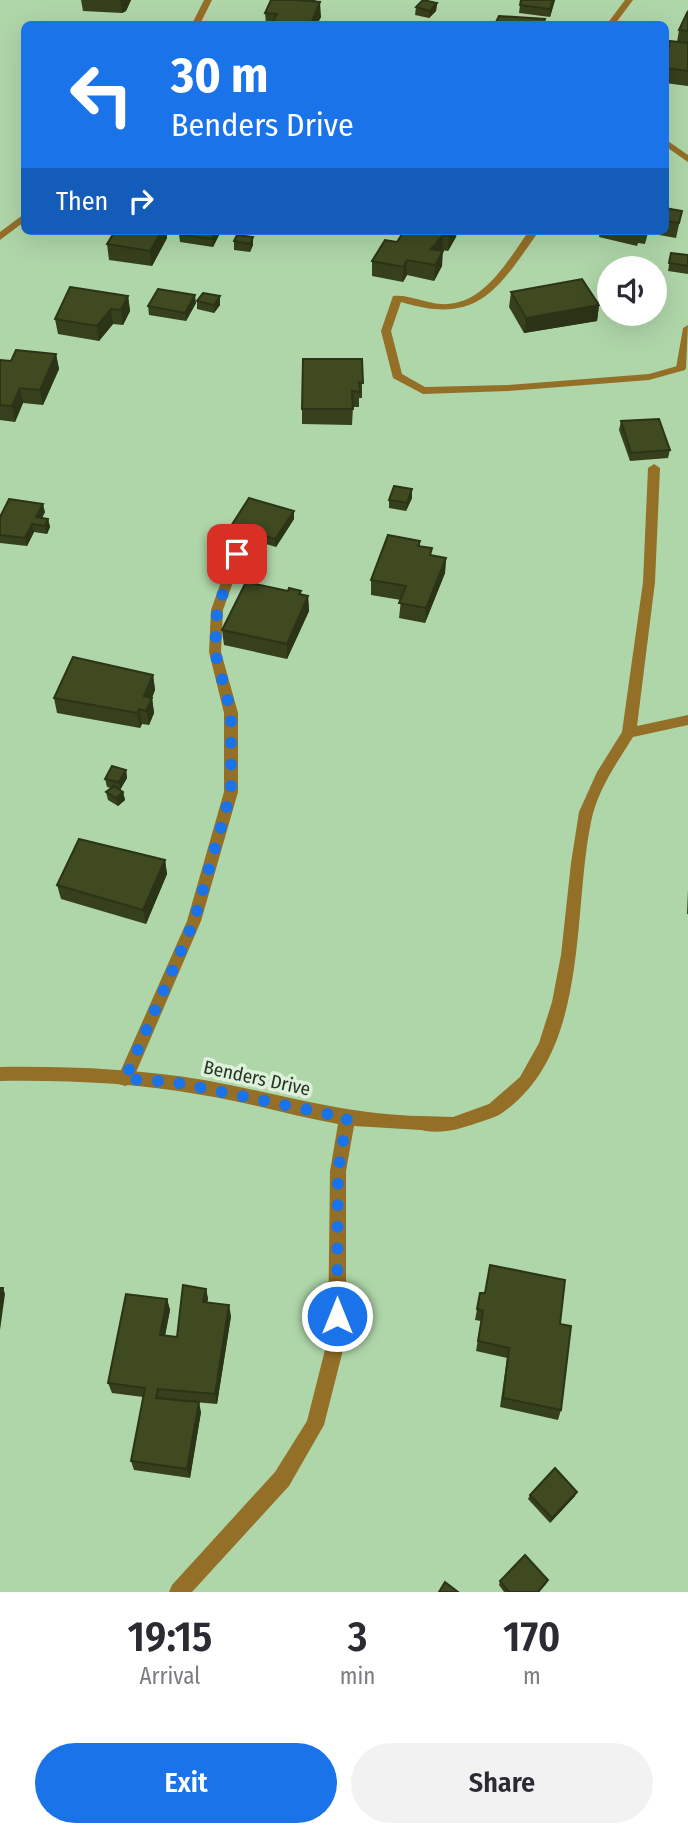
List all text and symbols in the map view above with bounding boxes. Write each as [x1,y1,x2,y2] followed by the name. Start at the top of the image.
[171,46,269,105] text: 30 m
[56,49,147,140] icon: left
[171,106,354,144] text: Benders Drive
[122,182,160,220] icon: right
[56,186,108,217] text: Then
[597,256,667,326] map controls
[597,256,667,326] button: sound
[207,524,267,584] pin
[218,535,256,573] icon: arrive
[202,1055,312,1101] street label: Benders Drive
[300,1279,374,1353] position arrow
[128,1612,212,1662] text: 19:15
[348,1612,367,1662] text: 3
[503,1612,560,1662] text: 170
[139,1662,200,1690] text: Arrival
[340,1662,375,1690] text: min
[523,1662,541,1690] text: m
[35,1743,337,1823] button: Exit
[351,1743,653,1823] button: Share

